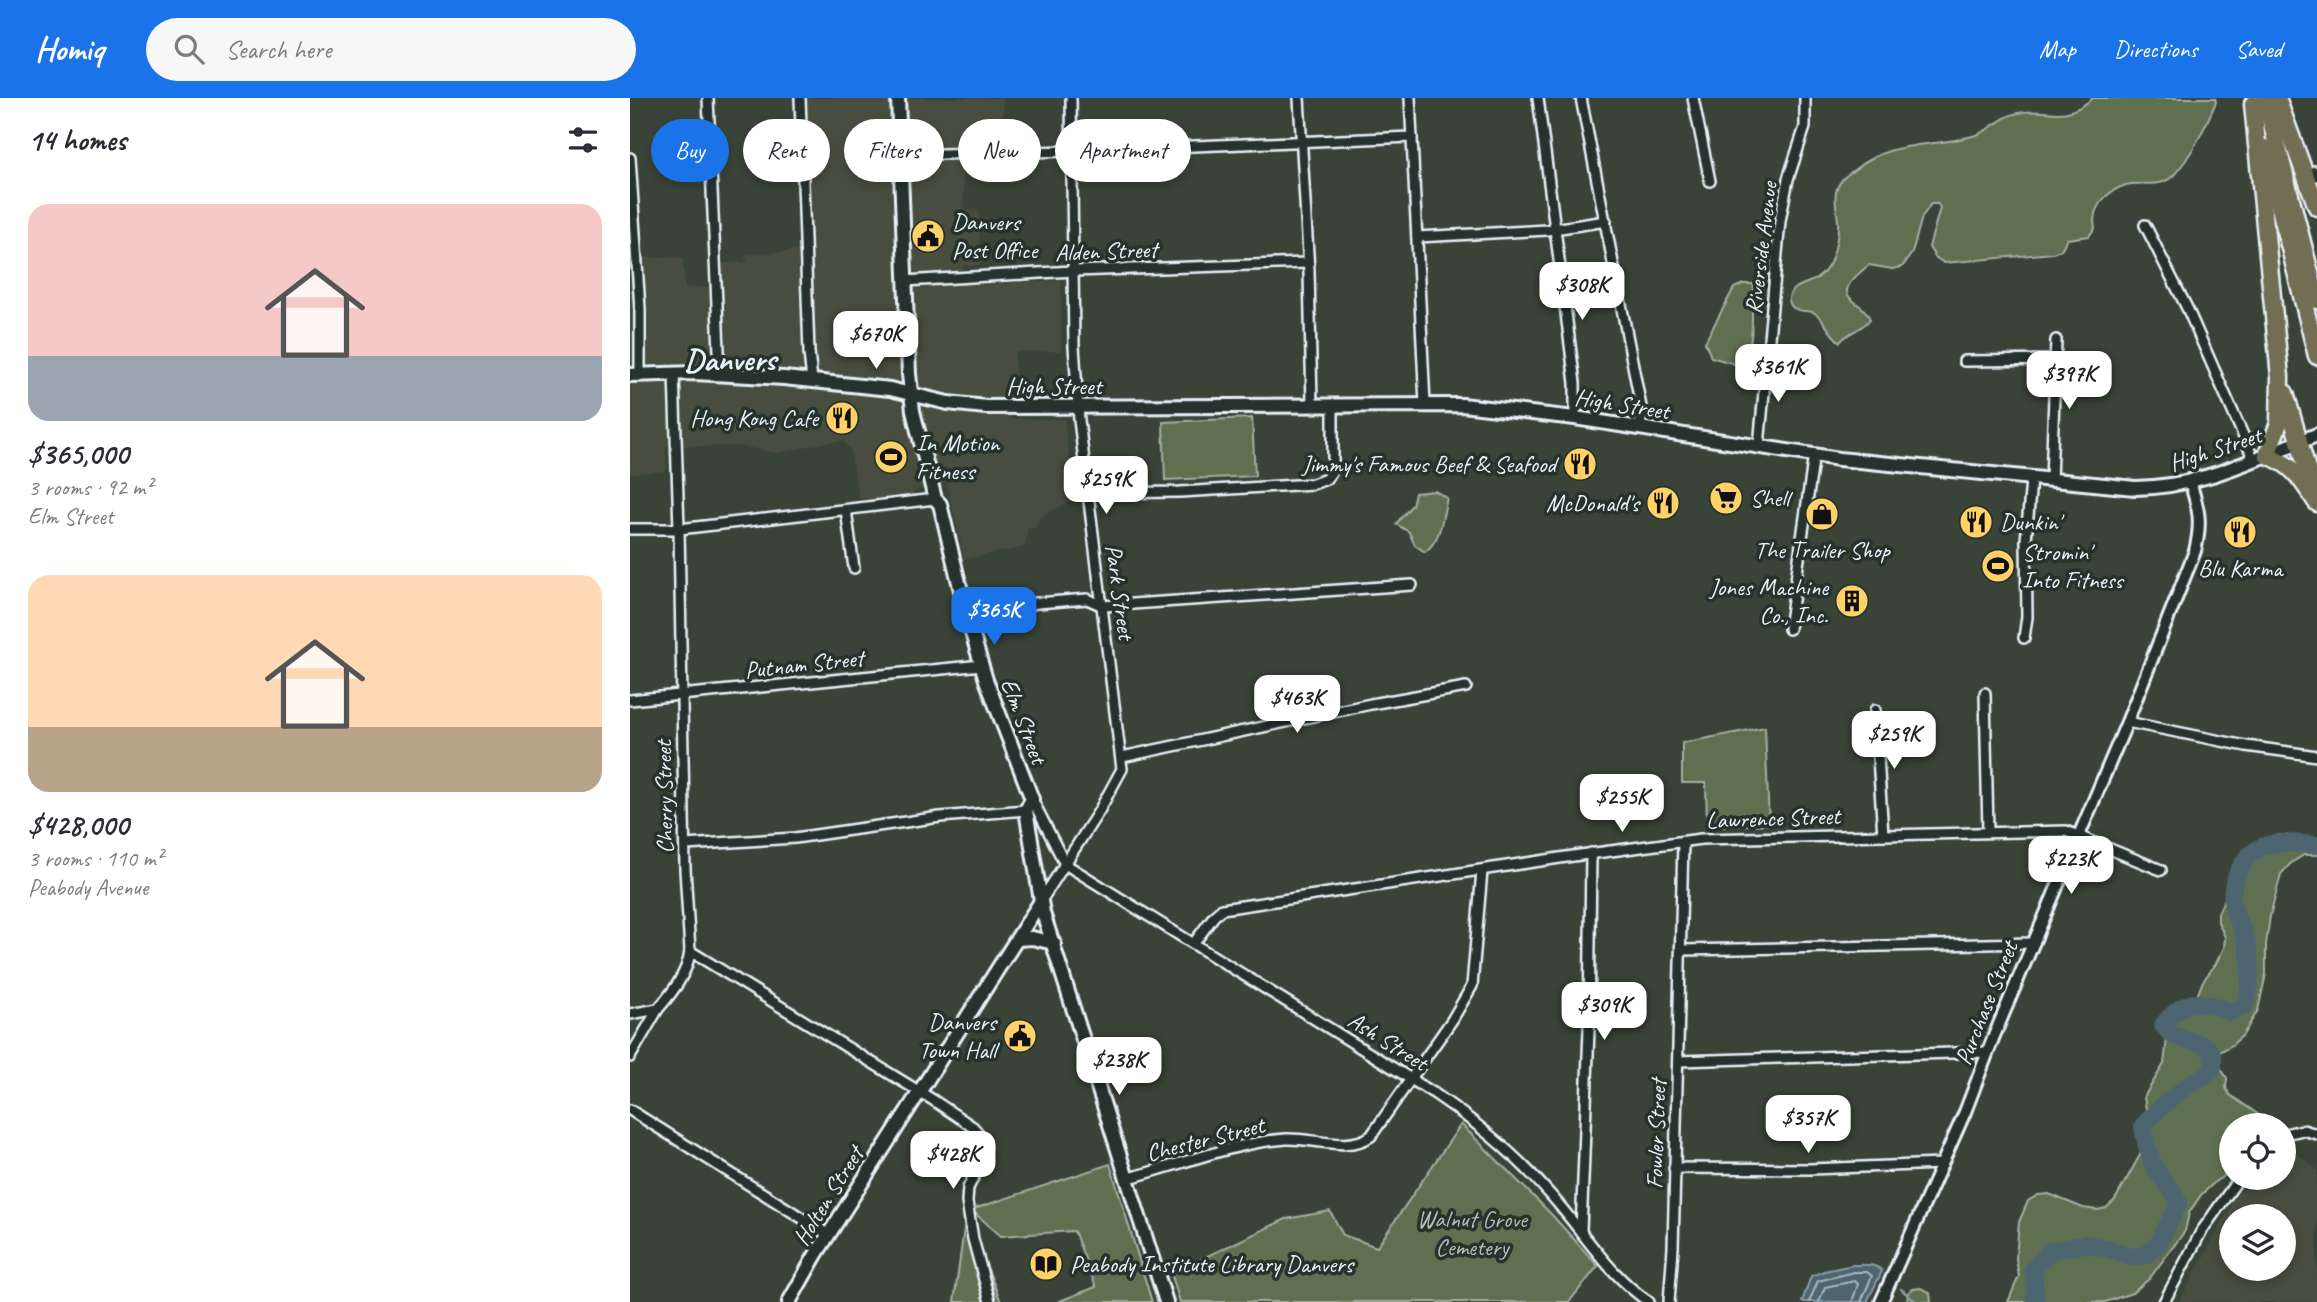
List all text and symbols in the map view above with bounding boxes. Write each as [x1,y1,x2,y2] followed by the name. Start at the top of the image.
[146,18,636,81] search box
[35,28,104,70] text: Homiq
[170,30,208,68] icon: search
[226,33,331,66] text: Search here
[2039,34,2076,64] text: Map
[2114,34,2197,64] text: Directions
[2235,34,2282,64] text: Saved
[651,119,729,182] chip: Buy
[743,119,830,182] chip: Rent
[844,119,944,182] chip: Filters
[958,119,1041,182] chip: New
[1055,119,1191,182] chip: Apartment
[28,121,126,159] text: 14 homes
[564,121,602,159] icon: filters
[1738,178,1784,316] street label: Riverside Avenue
[952,207,1039,265] place label: Danvers Post Office
[909,217,947,255] public building icon: Danvers Post Office
[1054,234,1161,268] street label: Alden Street
[252,250,378,376] icon: home
[1533,262,1631,322] pin: $308K
[1555,270,1609,299] text: $308K
[827,312,925,371] pin: $670K
[849,319,903,348] text: $670K
[684,339,779,380] district label: Danvers
[1729,344,1827,404] pin: $361K
[1751,352,1805,381] text: $361K
[2020,352,2118,411] pin: $397K
[2043,359,2095,388] text: $397K
[1006,371,1104,401] street label: High Street
[1573,382,1673,427] street label: High Street
[823,399,861,437] restaurant icon: Hong Kong Cafe
[690,403,820,433] place label: Hong Kong Cafe
[2165,419,2267,478] street label: High Street
[916,428,1001,486] place label: In Motion Fitness
[28,435,129,473] text: $365,000
[872,438,910,476] sports icon: In Motion Fitness
[1561,445,1599,483] restaurant icon: Jimmy's Famous Beef & Seafood
[1301,449,1560,479] place label: Jimmy's Famous Beef & Seafood
[1057,456,1155,516] pin: $259K
[1080,464,1132,493] text: $259K
[28,473,152,502] text: 3 rooms · 92 m²
[1707,479,1745,517] supermarket icon: Shell
[1750,483,1793,513] place label: Shell
[1644,484,1682,522] restaurant icon: McDonald's
[1546,488,1642,518] place label: McDonald's
[1803,495,1841,533] shop icon: The Trailer Shop
[28,502,113,531] text: Elm Street
[1957,503,1995,541] restaurant icon: Dunkin'
[2000,507,2065,537] place label: Dunkin'
[2221,513,2259,551] restaurant icon: Blu Karma
[1754,535,1892,565] place label: The Trailer Shop
[2022,537,2124,595] place label: Stromin' Into Fitness
[1098,543,1142,643] street label: Park Street
[1979,547,2017,585] sports icon: Stromin' Into Fitness
[2198,553,2284,583] place label: Blu Karma
[1709,572,1830,630] place label: Jones Machine Co., Inc.
[1833,582,1871,620] building icon: Jones Machine Co., Inc.
[945,588,1043,647] pin: $365K
[967,595,1021,624] text: $365K
[252,621,378,747] icon: home
[743,643,868,685] street label: Putnam Street
[994,674,1055,770] street label: Elm Street
[1248,676,1346,735] pin: $463K
[1270,683,1324,712] text: $463K
[1845,712,1943,771] pin: $259K
[1868,719,1920,748] text: $259K
[648,738,680,854] street label: Cherry Street
[1573,774,1671,834] pin: $255K
[1596,782,1648,811] text: $255K
[1705,801,1843,835] street label: Lawrence Street
[28,806,128,844] text: $428,000
[2022,836,2120,896] pin: $223K
[28,844,163,873] text: 3 rooms · 110 m²
[2044,844,2098,873] text: $223K
[28,873,148,902] text: Peabody Avenue
[1948,935,2025,1069] street label: Purchase Street
[1555,982,1653,1042] pin: $309K
[1578,990,1630,1019] text: $309K
[1343,1005,1435,1078] street label: Ash Street
[919,1007,1000,1065] place label: Danvers Town Hall
[1001,1017,1039,1055] public building icon: Danvers Town Hall
[1070,1038,1168,1097] pin: $238K
[1092,1045,1146,1074] text: $238K
[1639,1076,1673,1189] street label: Fowler Street
[1759,1096,1857,1155] pin: $357K
[1782,1103,1834,1132] text: $357K
[1143,1109,1269,1168] street label: Chester Street
[2219,1113,2296,1281] map controls
[2219,1113,2296,1190] button: locate
[904,1132,1002,1191] pin: $428K
[786,1139,872,1251] street label: Holten Street
[926,1139,980,1168] text: $428K
[1417,1204,1529,1262] park label: Walnut Grove Cemetery
[2219,1204,2296,1281] button: layers
[1027,1245,1065,1283] library icon: Peabody Institute Library Danvers
[1070,1249,1356,1279] place label: Peabody Institute Library Danvers

